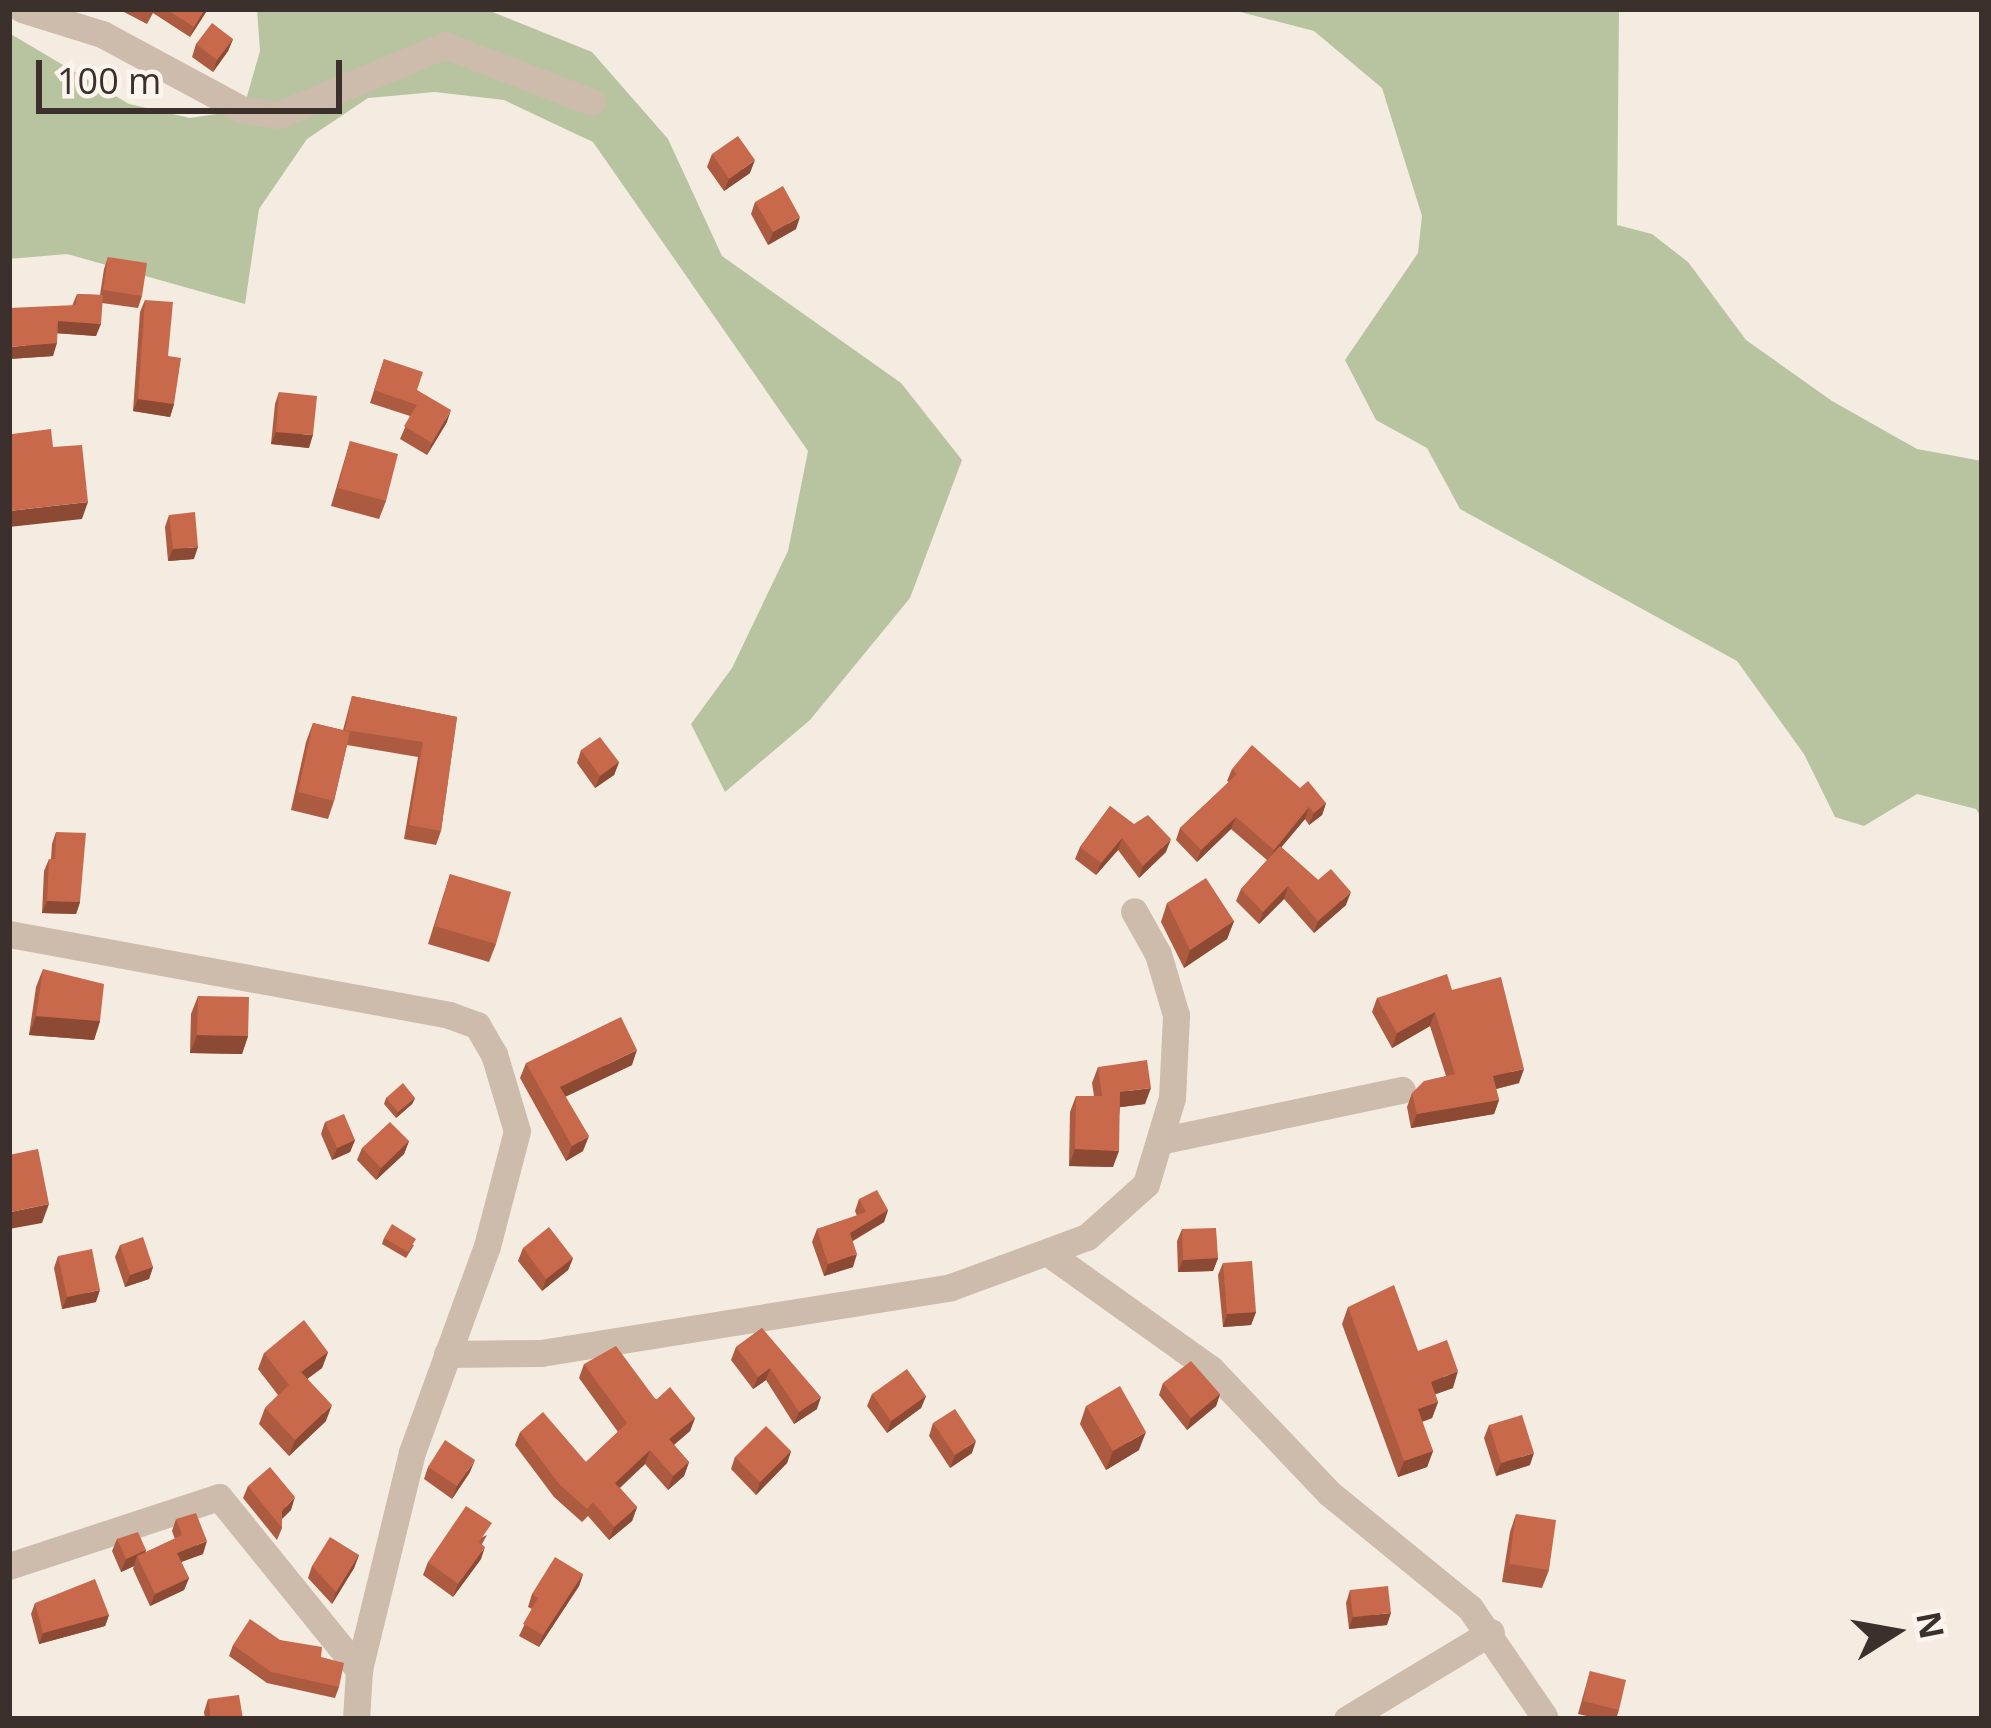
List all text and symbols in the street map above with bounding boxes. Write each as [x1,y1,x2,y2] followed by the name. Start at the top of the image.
[42,36,348,110] scale bar
[57,56,161,105] text: 100 m
[1835,1572,1955,1692] north arrow
[1906,1608,1955,1643] text: N

